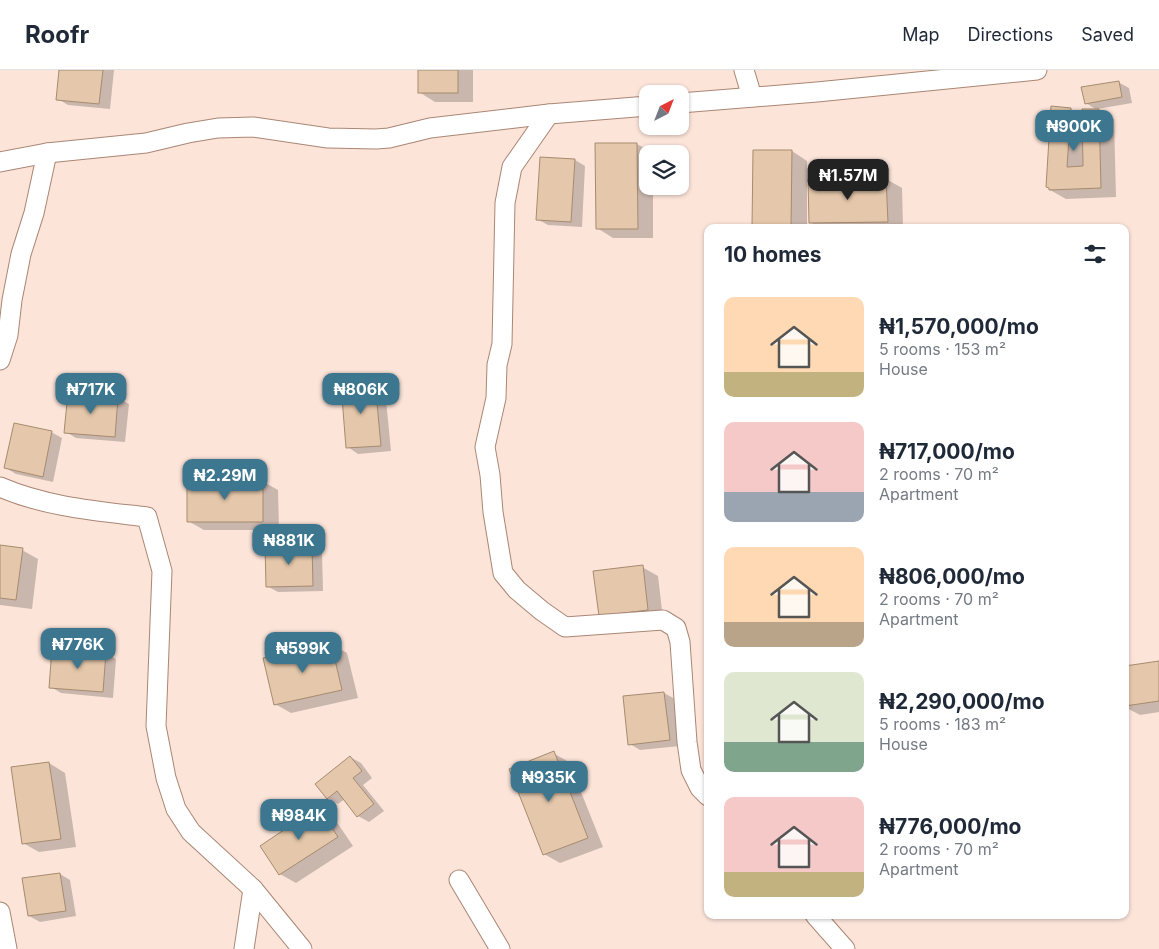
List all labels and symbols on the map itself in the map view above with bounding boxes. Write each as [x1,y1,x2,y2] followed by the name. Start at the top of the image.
[639,85,689,135] north arrow
[1039,109,1109,152] pin: ₦900K
[807,158,889,201] pin: ₦1.57M
[56,372,126,415] pin: ₦717K
[326,372,396,415] pin: ₦806K
[184,458,266,501] pin: ₦2.29M
[254,524,324,566] pin: ₦881K
[43,628,113,670] pin: ₦776K
[268,632,338,674] pin: ₦599K
[514,760,584,803] pin: ₦935K
[264,798,334,841] pin: ₦984K

